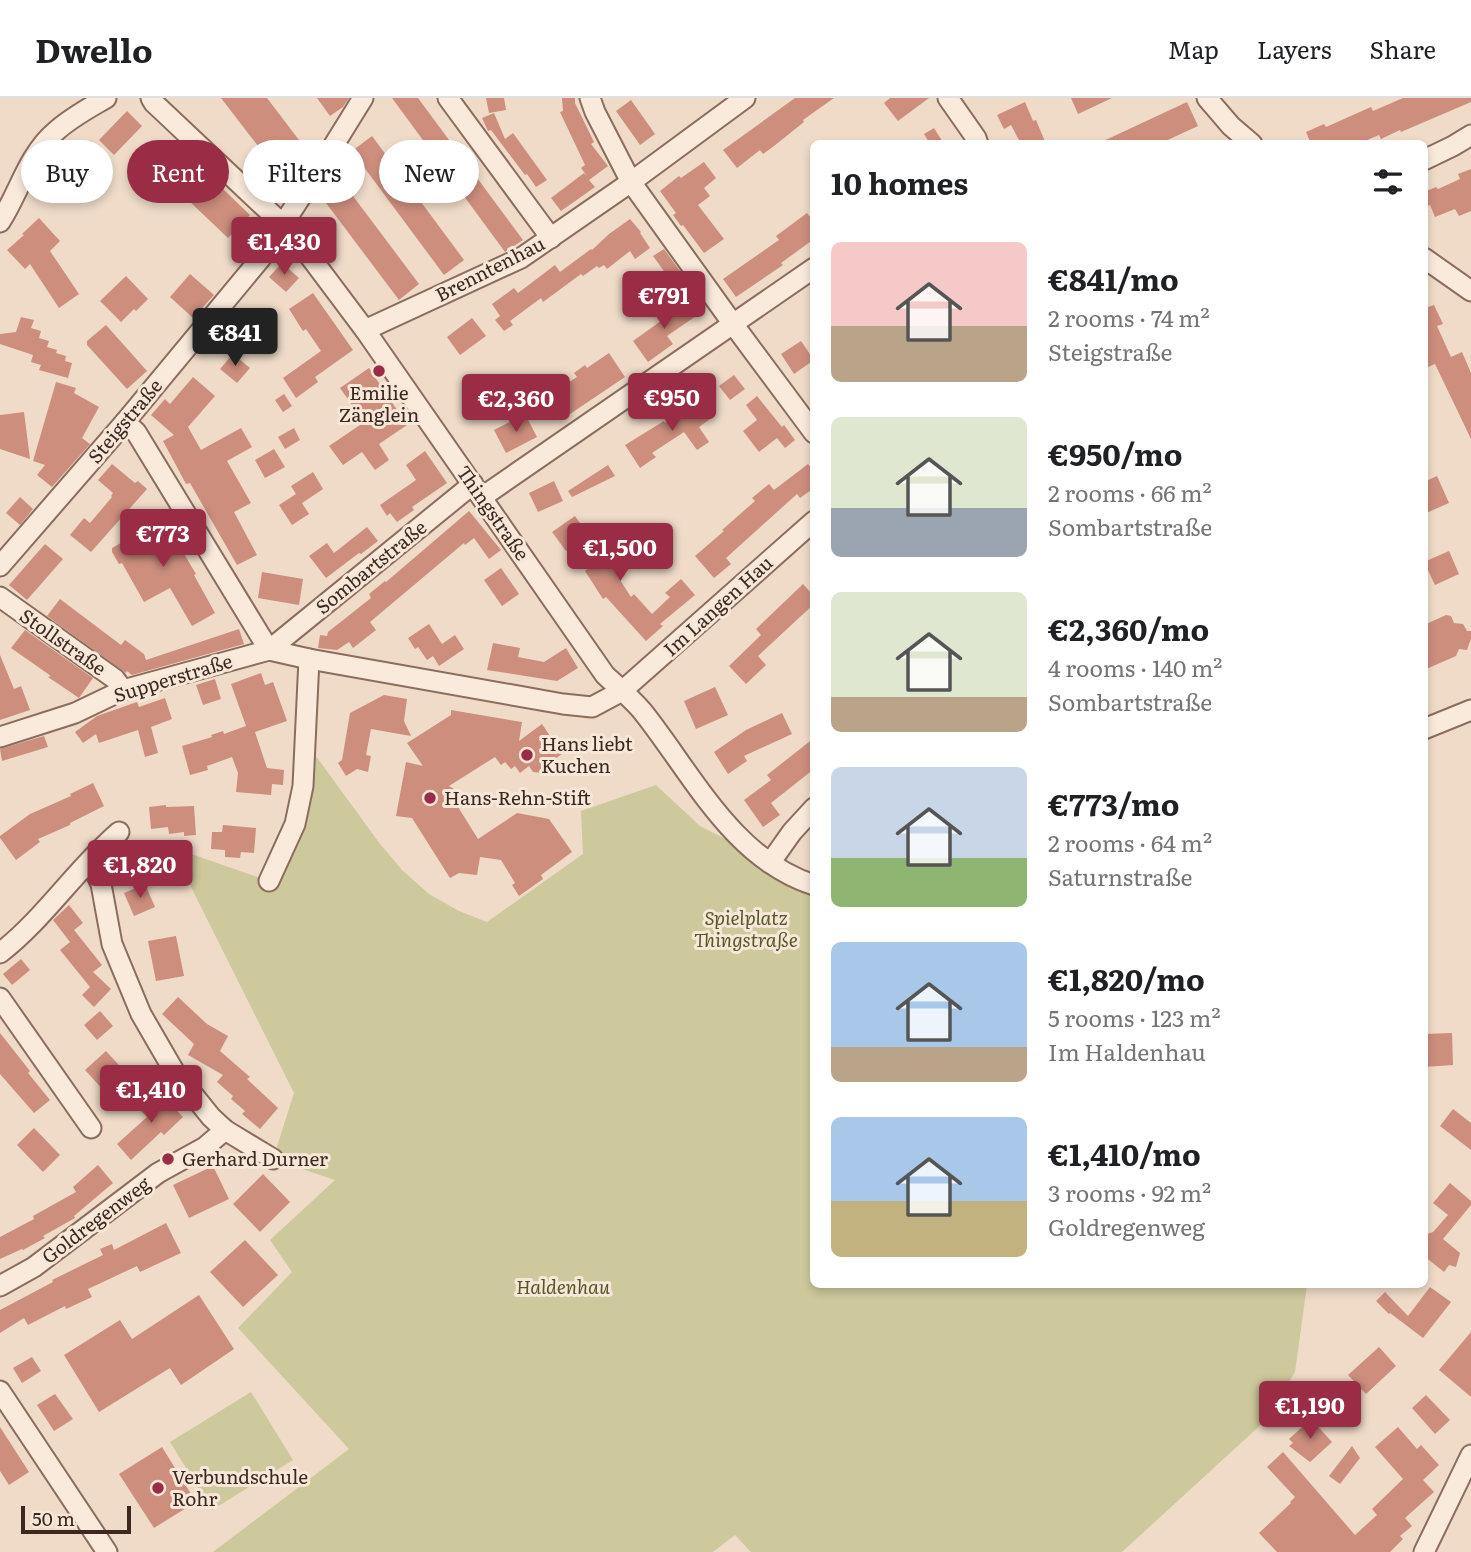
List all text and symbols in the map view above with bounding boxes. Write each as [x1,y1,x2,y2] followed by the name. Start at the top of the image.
[35,24,153,73] text: Dwello
[1168,31,1219,66] text: Map
[1257,31,1331,66] text: Layers
[1369,31,1436,66] text: Share
[21,140,113,203] chip: Buy
[127,140,229,203] chip: Rent
[243,140,365,203] chip: Filters
[379,140,479,203] chip: New
[831,160,968,204] text: 10 homes
[1369,163,1407,201] icon: filters
[227,218,341,277] pin: €1,430
[247,223,321,257] text: €1,430
[430,228,549,308] street label: Brenntenhau
[1048,256,1179,300] text: €841/mo
[887,270,971,354] icon: home
[623,272,705,331] pin: €791
[638,277,690,311] text: €791
[1048,300,1210,334] text: 2 rooms · 74 m²
[194,308,276,368] pin: €841
[209,314,261,348] text: €841
[1048,334,1172,368] text: Steigstraße
[371,363,387,379] marker: Emilie Zänglein
[80,372,168,469] street label: Steigstraße
[459,374,573,434] pin: €2,360
[631,374,713,433] pin: €950
[339,378,419,428] place label: Emilie Zänglein
[644,379,700,413] text: €950
[478,380,554,414] text: €2,360
[1048,431,1182,475] text: €950/mo
[887,445,971,529] icon: home
[451,459,537,566] street label: Thingstraße
[1048,475,1212,509] text: 2 rooms · 66 m²
[1048,509,1212,543] text: Sombartstraße
[122,510,204,569] pin: €773
[309,513,432,620] street label: Sombartstraße
[136,515,190,549] text: €773
[563,524,677,583] pin: €1,500
[583,529,657,563] text: €1,500
[656,548,778,662] street label: Im Langen Hau
[15,601,113,681] street label: Stollstraße
[1048,606,1209,650] text: €2,360/mo
[887,620,971,704] icon: home
[110,646,236,708] street label: Supperstraße
[1048,650,1222,684] text: 4 rooms · 140 m²
[1048,684,1212,718] text: Sombartstraße
[541,729,633,779] place label: Hans liebt Kuchen
[519,747,535,763] marker: Hans liebt Kuchen
[1048,781,1179,825] text: €773/mo
[444,783,591,811] place label: Hans-Rehn-Stift
[422,790,438,806] marker: Hans-Rehn-Stift
[887,795,971,879] icon: home
[1048,825,1212,859] text: 2 rooms · 64 m²
[83,840,197,900] pin: €1,820
[104,846,176,880] text: €1,820
[1048,859,1193,893] text: Saturnstraße
[694,903,798,953] park label: Spielplatz Thingstraße
[1048,956,1205,1000] text: €1,820/mo
[887,970,971,1054] icon: home
[1048,1000,1221,1034] text: 5 rooms · 123 m²
[1048,1034,1206,1068] text: Im Haldenhau
[94,1066,208,1125] pin: €1,410
[116,1071,186,1105] text: €1,410
[1048,1131,1201,1175] text: €1,410/mo
[182,1144,328,1172] place label: Gerhard Durner
[887,1145,971,1229] icon: home
[160,1151,176,1167] marker: Gerhard Durner
[35,1169,156,1269] street label: Goldregenweg
[1048,1175,1211,1209] text: 3 rooms · 92 m²
[1048,1209,1205,1243] text: Goldregenweg
[516,1272,611,1300] park label: Haldenhau
[1253,1382,1367,1441] pin: €1,190
[1275,1387,1345,1421] text: €1,190
[172,1462,308,1512] place label: Verbundschule Rohr
[150,1480,166,1496] marker: Verbundschule Rohr
[21,1503,131,1535] scale bar
[32,1504,75,1532] text: 50 m

